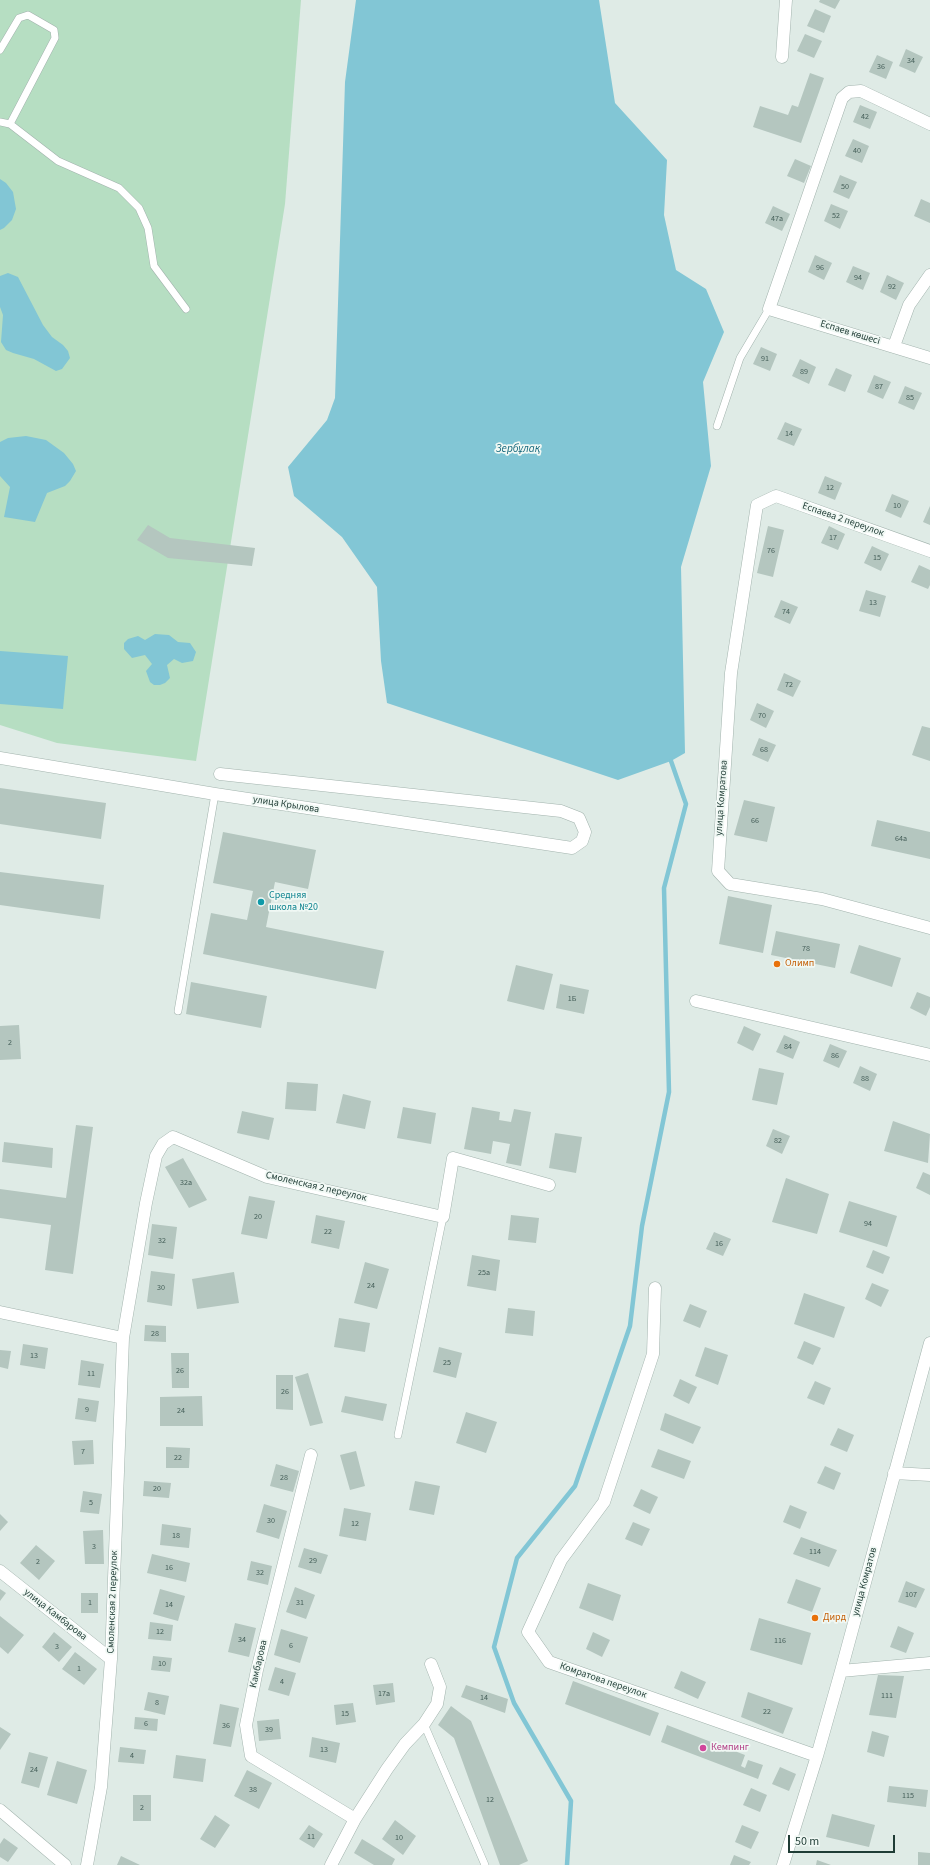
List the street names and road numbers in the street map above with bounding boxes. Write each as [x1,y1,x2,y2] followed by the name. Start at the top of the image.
[819,318,881,348] street label: Еспаев көшесі
[801,500,885,540] street label: Еспаева 2 переулок
[713,760,731,836] street label: улица Комратова
[252,794,320,816] street label: улица Крылова
[264,1170,368,1204] street label: Смоленская 2 переулок
[850,1546,880,1618] street label: улица Комратов
[105,1550,121,1654] street label: Смоленская 2 переулок
[21,1587,89,1643] street label: улица Камбарова
[248,1639,270,1689] street label: Камбарова
[558,1660,648,1702] street label: Комратова переулок

